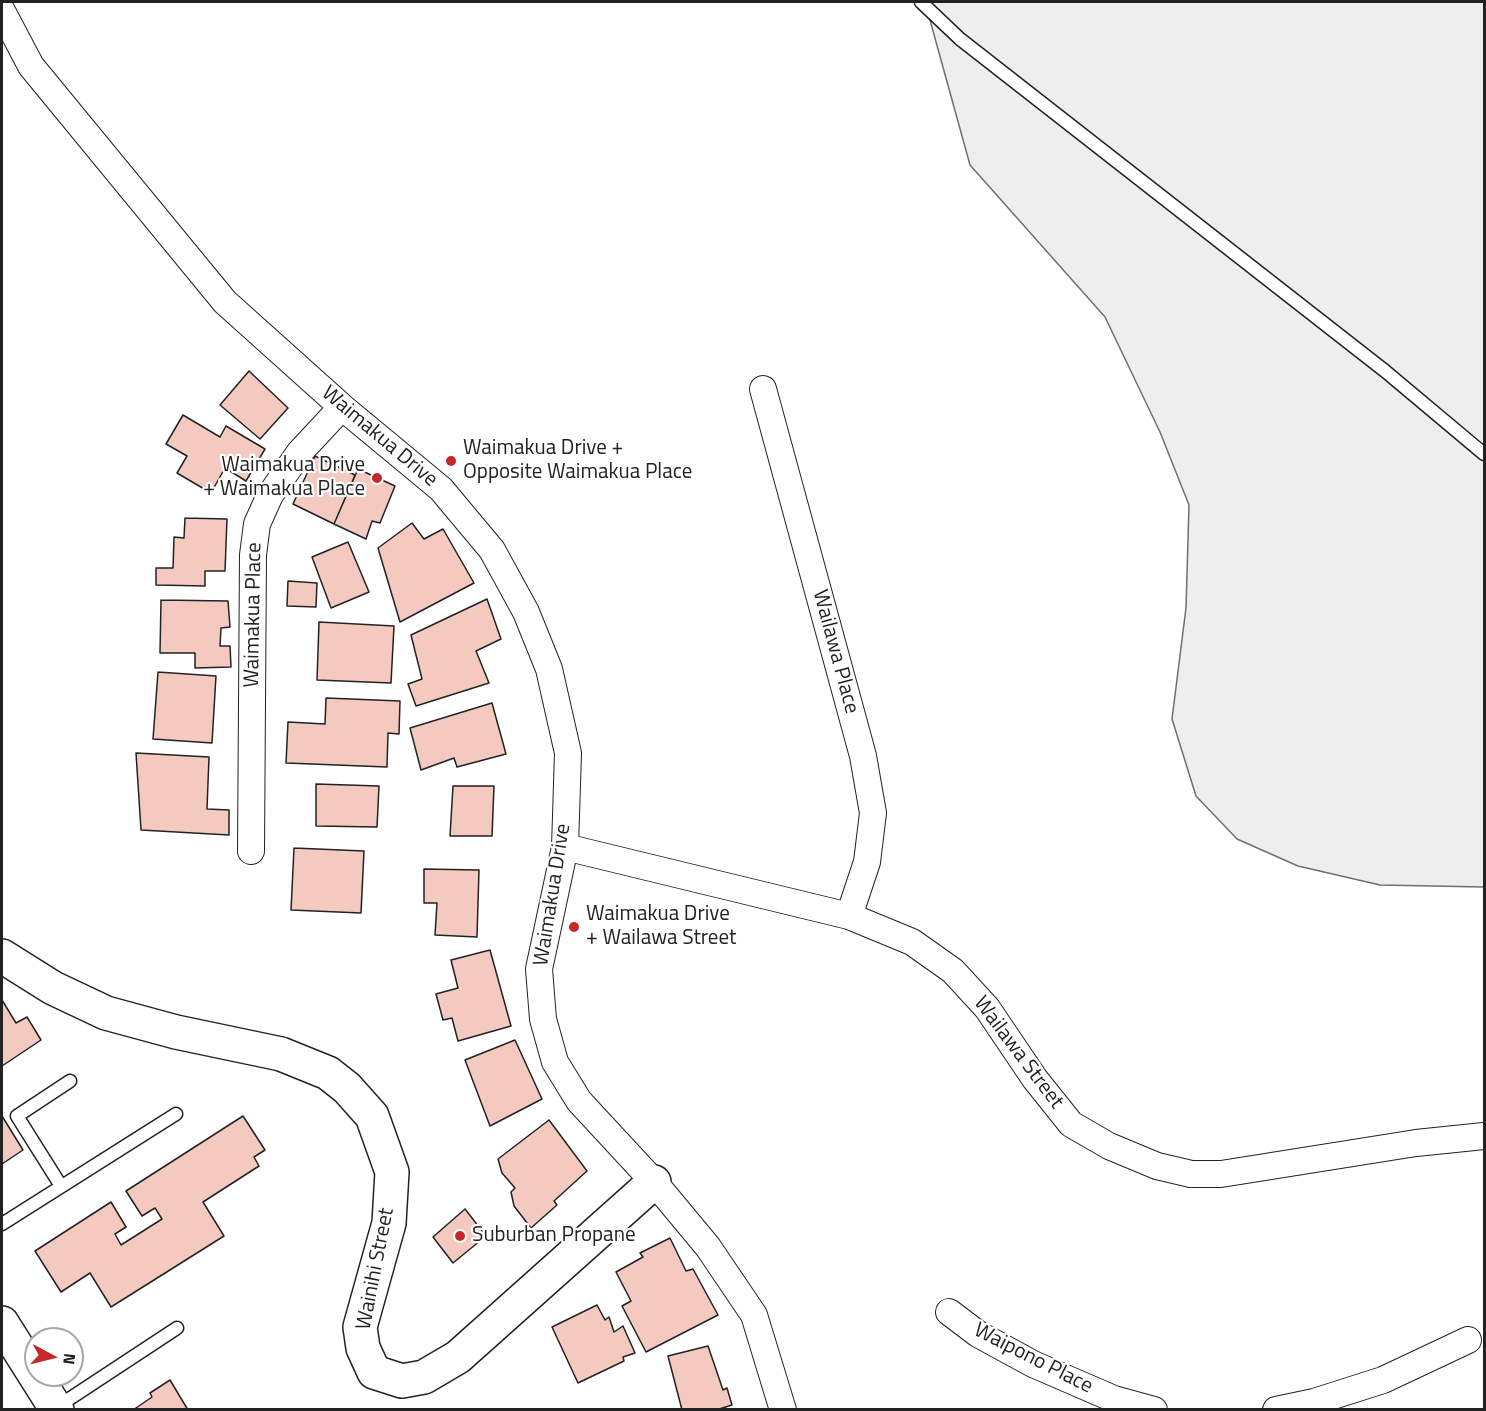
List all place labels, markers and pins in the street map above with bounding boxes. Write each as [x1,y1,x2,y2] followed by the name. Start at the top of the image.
[463,436,692,486] place label: Waimakua Drive + Opposite Waimakua Place
[203,453,365,503] place label: Waimakua Drive + Waimakua Place
[444,454,458,468] marker: Waimakua Drive + Opposite Waimakua Place
[370,471,384,485] marker: Waimakua Drive + Waimakua Place
[586,902,736,952] place label: Waimakua Drive + Wailawa Street
[567,920,581,934] marker: Waimakua Drive + Wailawa Street
[472,1223,636,1249] place label: Suburban Propane
[453,1229,467,1243] marker: Suburban Propane

